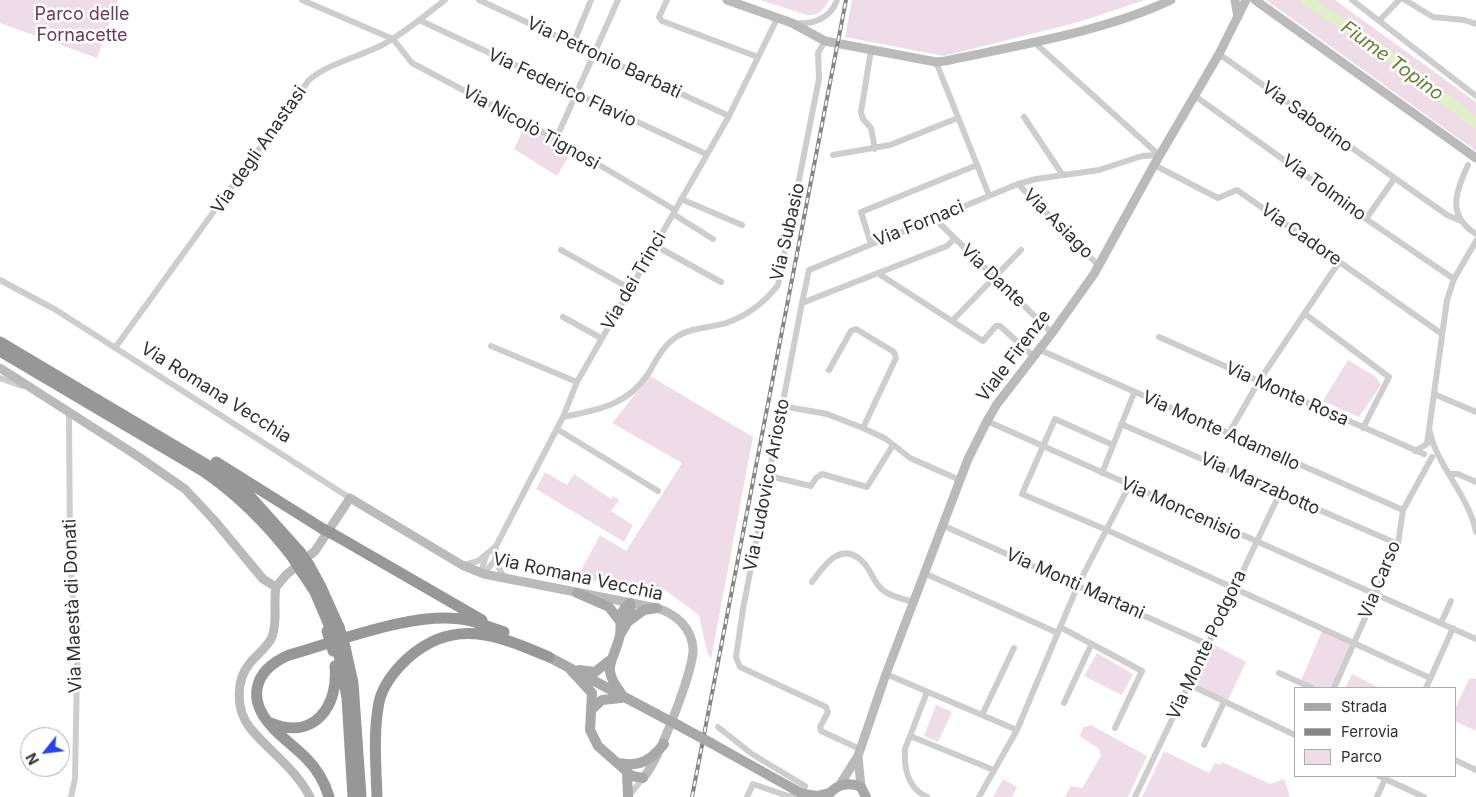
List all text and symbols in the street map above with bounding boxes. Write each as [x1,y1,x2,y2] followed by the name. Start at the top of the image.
[35,4,129,46] park label: Parco delle Fornacette
[523,13,685,103] street label: Via Petronio Barbati
[1336,16,1448,106] water label: Fiume Topino
[484,44,640,132] street label: Via Federico Flavio
[1257,77,1357,157] street label: Via Sabotino
[459,81,603,175] street label: Via Nicolò Tignosi
[207,82,311,218] street label: Via degli Anastasi
[1278,150,1370,226] street label: Via Tolmino
[766,181,810,283] street label: Via Subasio
[1018,184,1098,264] street label: Via Asiago
[871,196,967,252] street label: Via Fornaci
[1256,199,1346,271] street label: Via Cadore
[597,228,671,334] street label: Via dei Trinci
[956,240,1030,312] street label: Via Dante
[972,306,1056,406] street label: Viale Firenze
[137,338,295,448] street label: Via Romana Vecchia
[1222,357,1352,431] street label: Via Monte Rosa
[1139,387,1303,475] street label: Via Monte Adamello
[740,397,794,573] street label: Via Ludovico Ariosto
[1197,448,1323,520] street label: Via Marzabotto
[1117,473,1245,545] street label: Via Moncenisio
[59,518,87,694] street label: Via Maestà di Donati
[1355,538,1405,622] street label: Via Carso
[1002,544,1148,624] street label: Via Monti Martani
[491,548,665,606] street label: Via Romana Vecchia
[1163,567,1251,723] street label: Via Monte Podgora
[1294,687,1456,777] legend
[1341,697,1387,716] text: Strada
[1341,722,1398,741] text: Ferrovia
[20,727,70,777] north arrow
[1341,747,1382,766] text: Parco
[22,750,42,768] text: N

